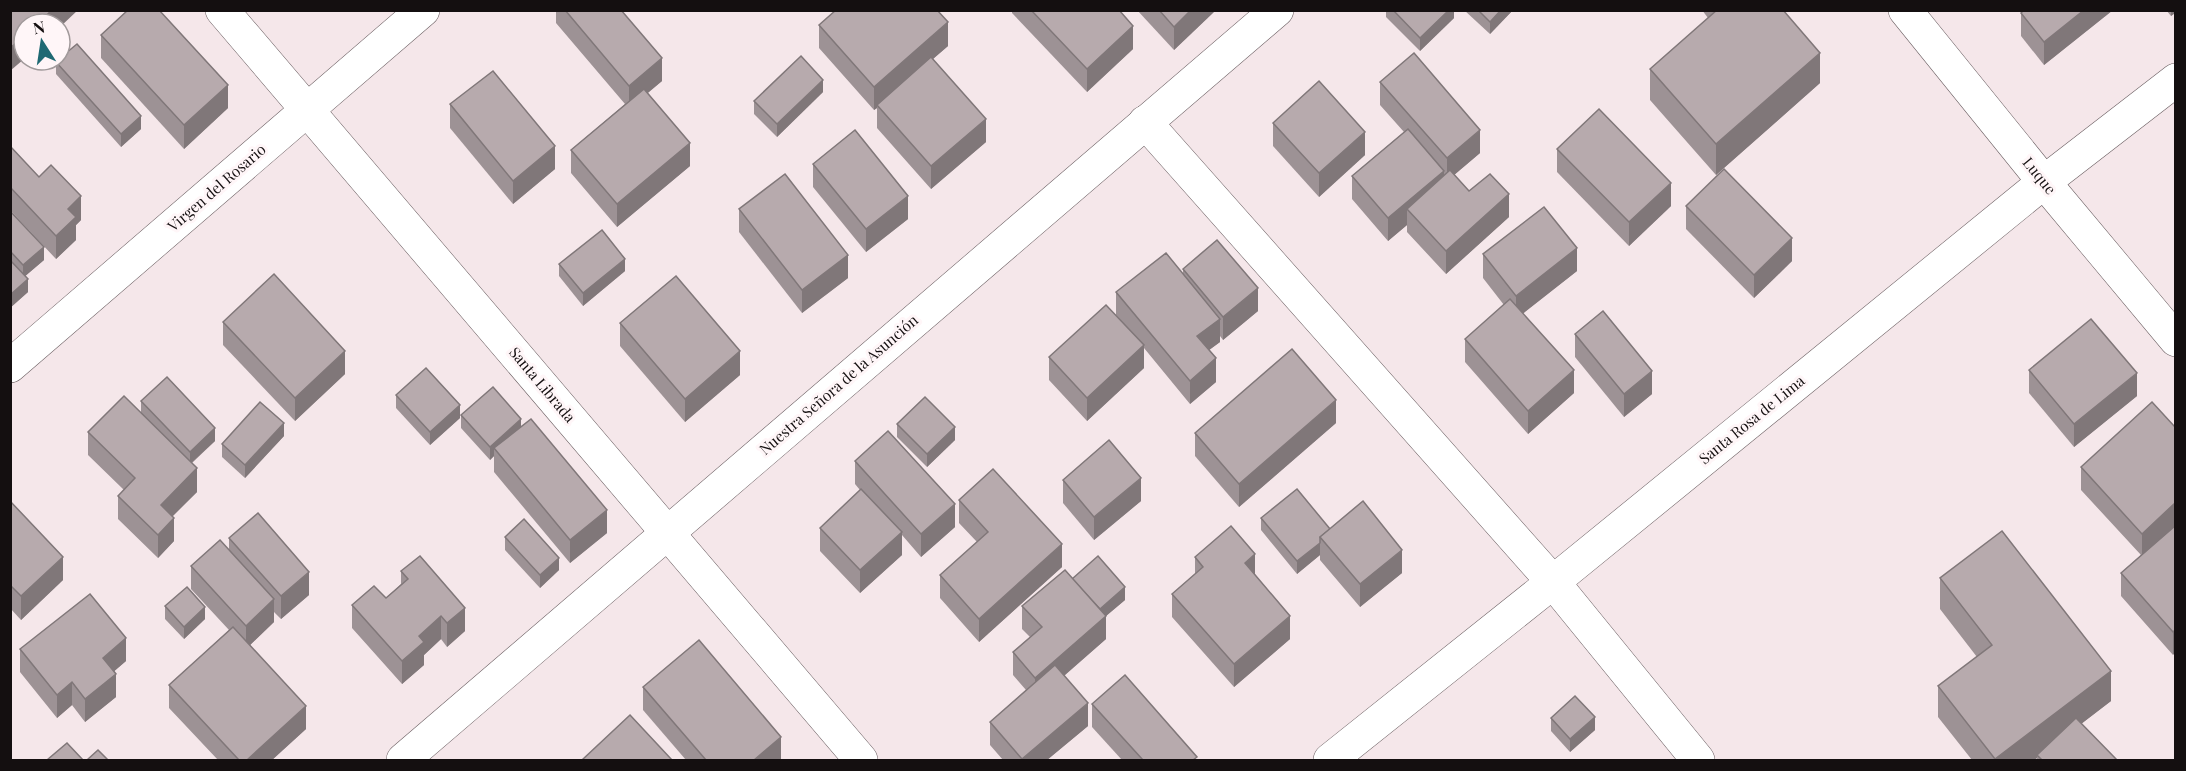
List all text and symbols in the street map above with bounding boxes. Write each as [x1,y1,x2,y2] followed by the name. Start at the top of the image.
[12,12,72,72] north arrow
[31,15,47,38] text: N
[162,139,270,236] street label: Virgen del Rosario
[2019,153,2061,198] street label: Luque
[755,310,922,459] street label: Nuestra Señora de la Asunción
[505,342,581,427] street label: Santa Librada
[1694,370,1809,468] street label: Santa Rosa de Lima

